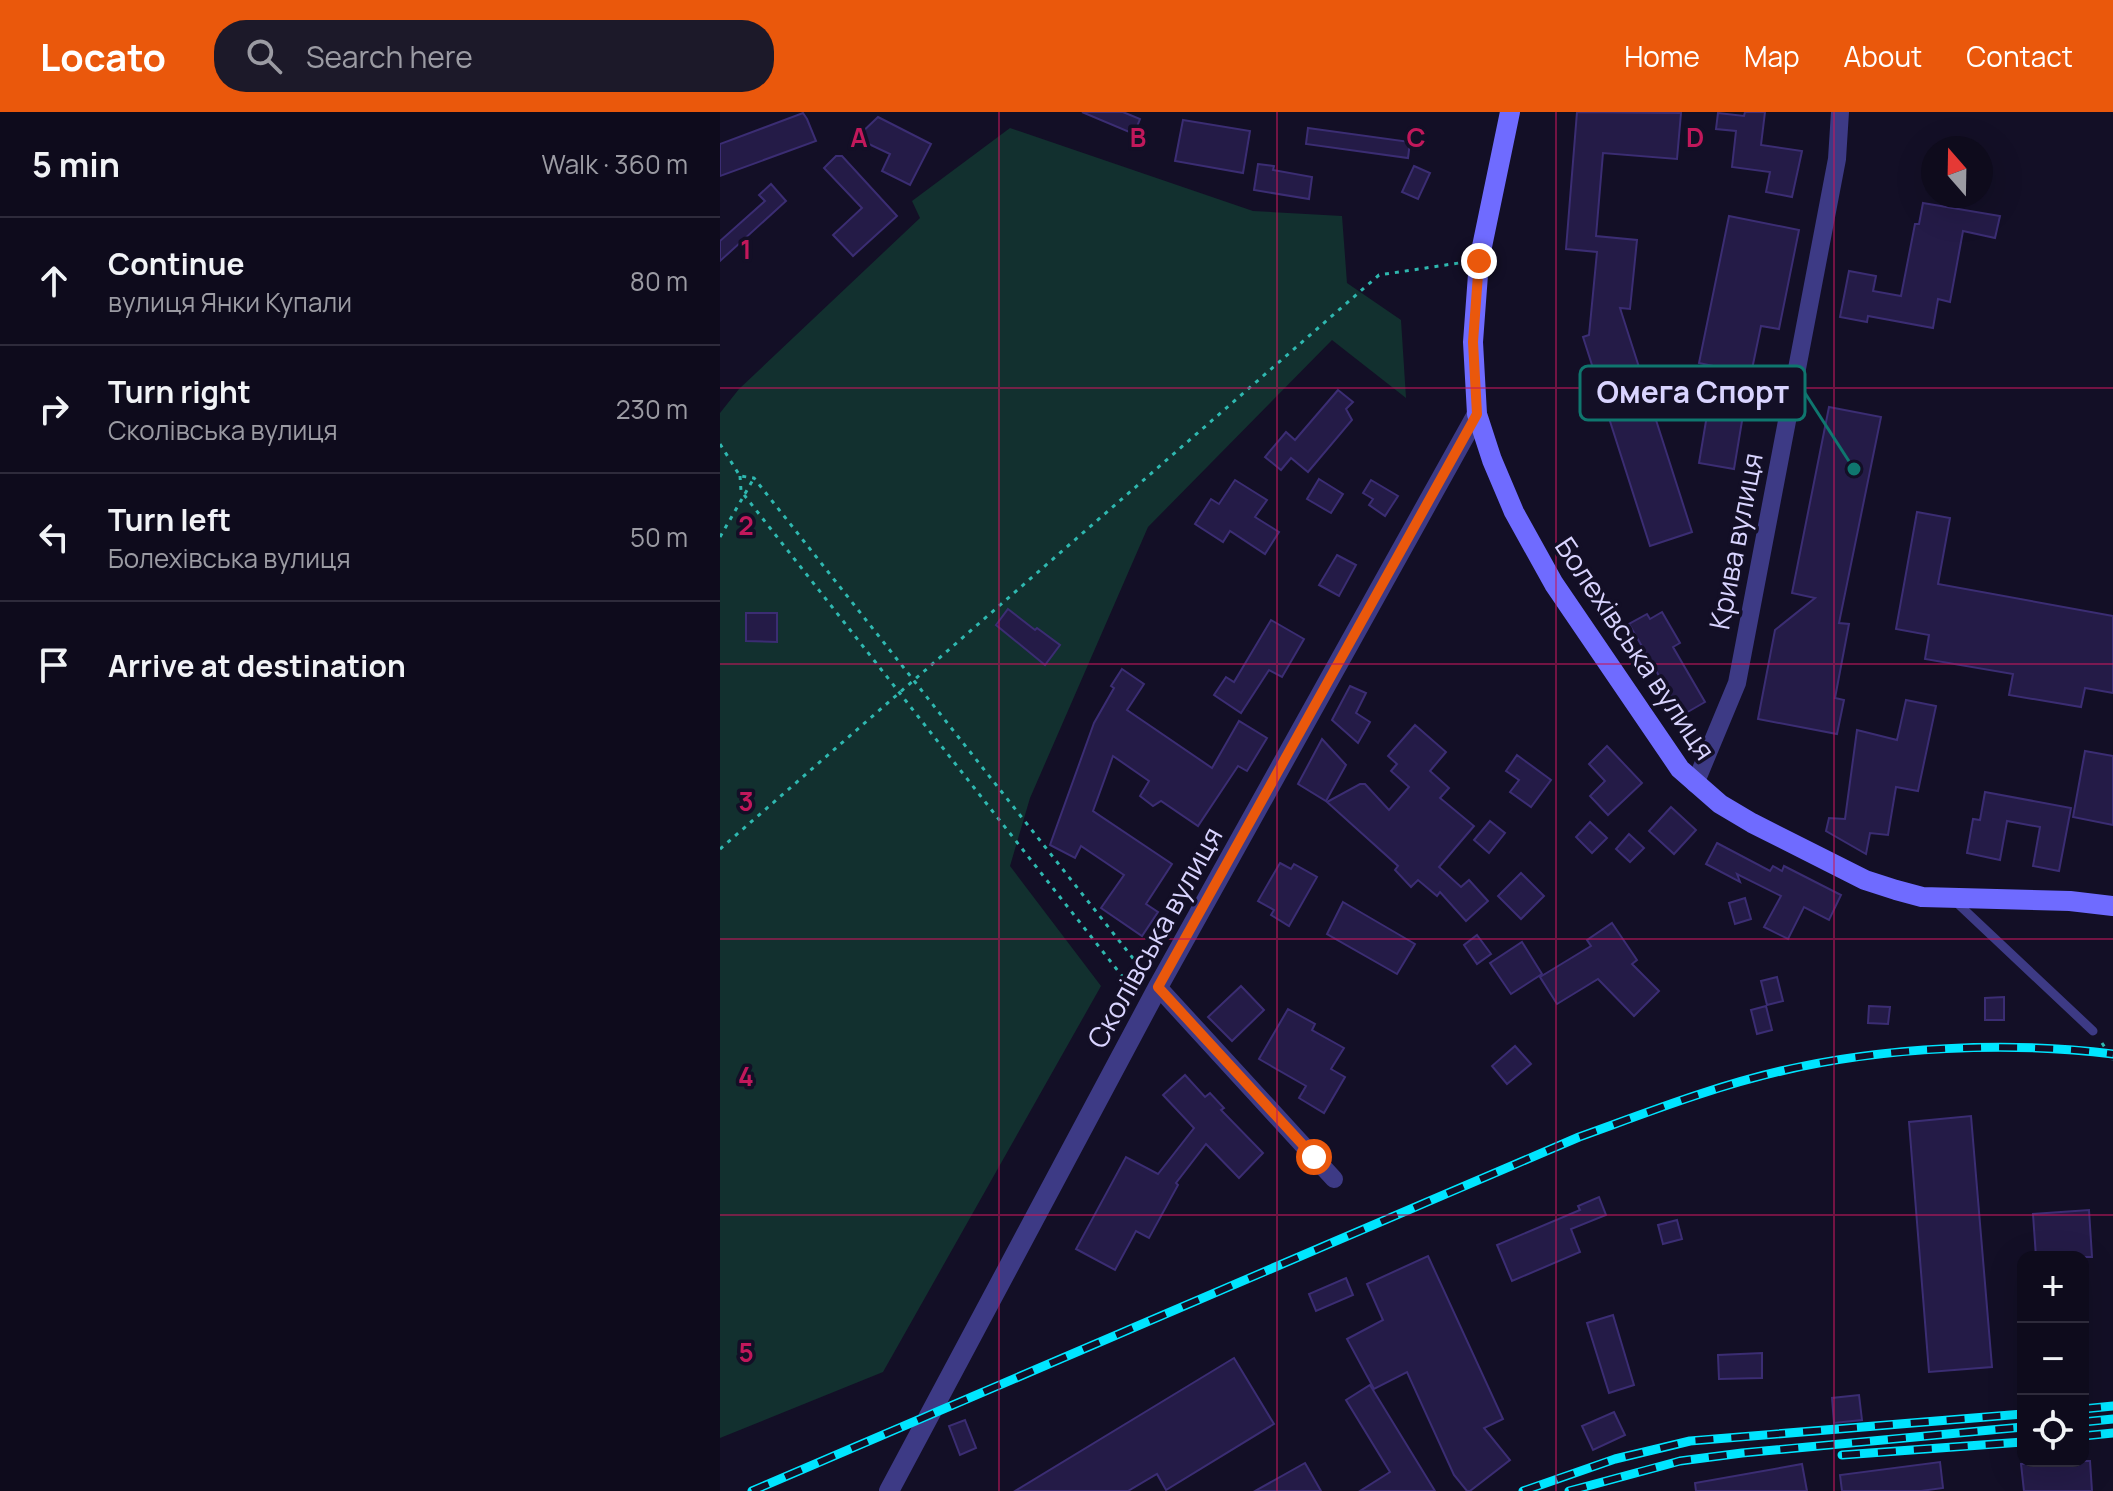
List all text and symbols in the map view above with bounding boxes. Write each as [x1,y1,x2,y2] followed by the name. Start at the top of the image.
[214,20,774,92] search box
[40,30,166,82] text: Locato
[242,34,286,78] icon: search
[306,36,473,77] text: Search here
[1624,37,1700,75] text: Home
[1744,37,1800,75] text: Map
[1844,37,1922,75] text: About
[1966,37,2073,75] text: Contact
[850,119,868,155] text: A
[1130,119,1146,155] text: B
[1406,119,1426,155] text: C
[1686,119,1704,155] text: D
[1921,136,1993,208] north arrow
[32,141,120,187] text: 5 min
[542,146,688,182] text: Walk · 360 m
[740,231,752,267] text: 1
[108,243,244,284] text: Continue
[1461,243,1497,279] route end
[32,259,76,303] icon: ahead
[630,263,688,299] text: 80 m
[108,284,352,320] text: вулиця Янки Купали
[1580,366,1805,420] callout: Омега Спорт
[108,371,251,412] text: Turn right
[1597,371,1790,412] text: Омега Спорт
[32,387,76,431] icon: right
[616,391,688,427] text: 230 m
[108,412,338,448] text: Сколівська вулиця
[1699,449,1771,633] street label: Крива вулиця
[108,499,231,540] text: Turn left
[738,507,754,543] text: 2
[32,515,76,559] icon: left
[630,519,688,555] text: 50 m
[1547,529,1725,767] street label: Болехівська вулиця
[108,540,351,576] text: Болехівська вулиця
[32,643,76,687] icon: arrive
[108,645,406,686] text: Arrive at destination
[738,783,754,819] text: 3
[1077,820,1231,1054] street label: Сколівська вулиця
[738,1058,754,1094] text: 4
[1296,1139,1332,1175] route start
[2017,1251,2089,1467] map controls
[2017,1251,2089,1323] button: +
[2017,1323,2089,1395] button: −
[738,1334,754,1370] text: 5
[2017,1395,2089,1467] button: locate

